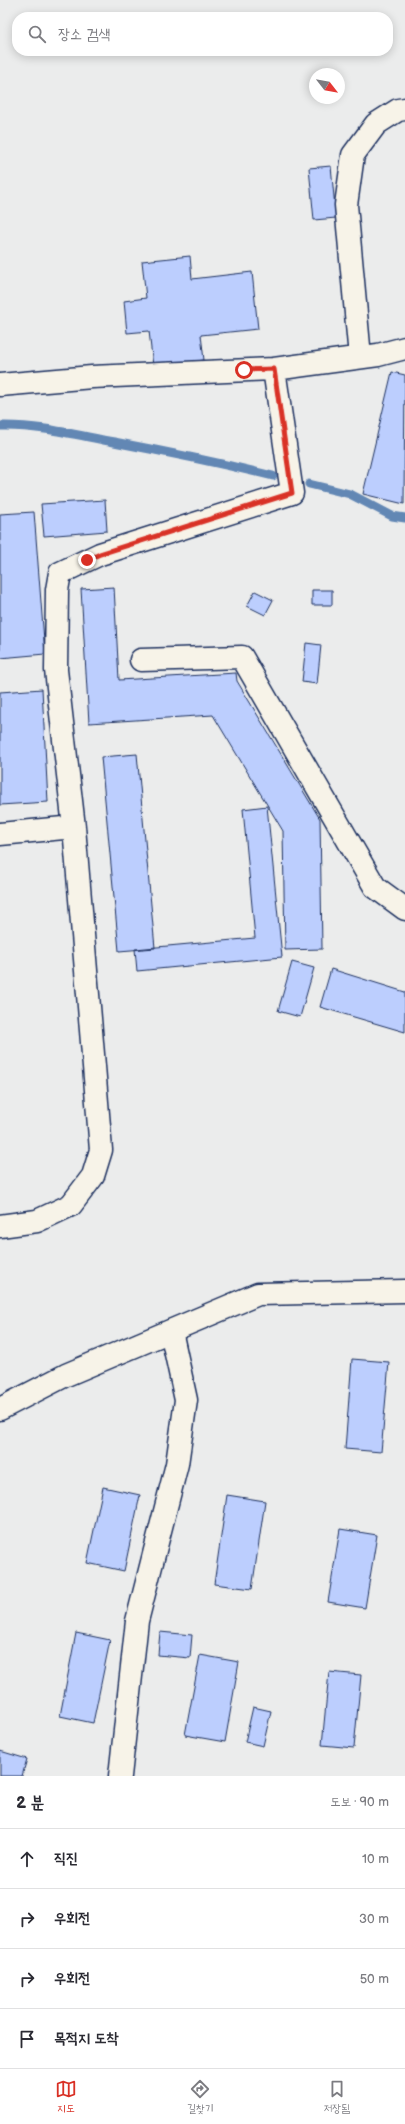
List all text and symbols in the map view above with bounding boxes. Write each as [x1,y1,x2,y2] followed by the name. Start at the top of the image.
[12,12,393,56] search box
[26,23,48,45] icon: search
[58,25,110,44] text: 장소 검색
[309,68,345,104] north arrow
[235,361,253,379] route start
[78,551,96,569] route end
[16,1793,44,1813] text: 2 분
[330,1794,389,1810] text: 도보 · 90 m
[16,1848,38,1870] icon: ahead
[54,1849,78,1868] text: 직진
[362,1851,389,1867] text: 10 m
[16,1908,38,1930] icon: right
[54,1909,90,1928] text: 우회전
[359,1911,389,1927] text: 30 m
[16,1968,38,1990] icon: right
[54,1969,90,1988] text: 우회전
[360,1971,389,1987] text: 50 m
[16,2028,38,2050] icon: arrive
[54,2029,118,2048] text: 목적지 도착
[55,2078,77,2116] tab: 지도
[187,2078,213,2116] tab: 길찾기
[323,2078,350,2116] tab: 저장됨

